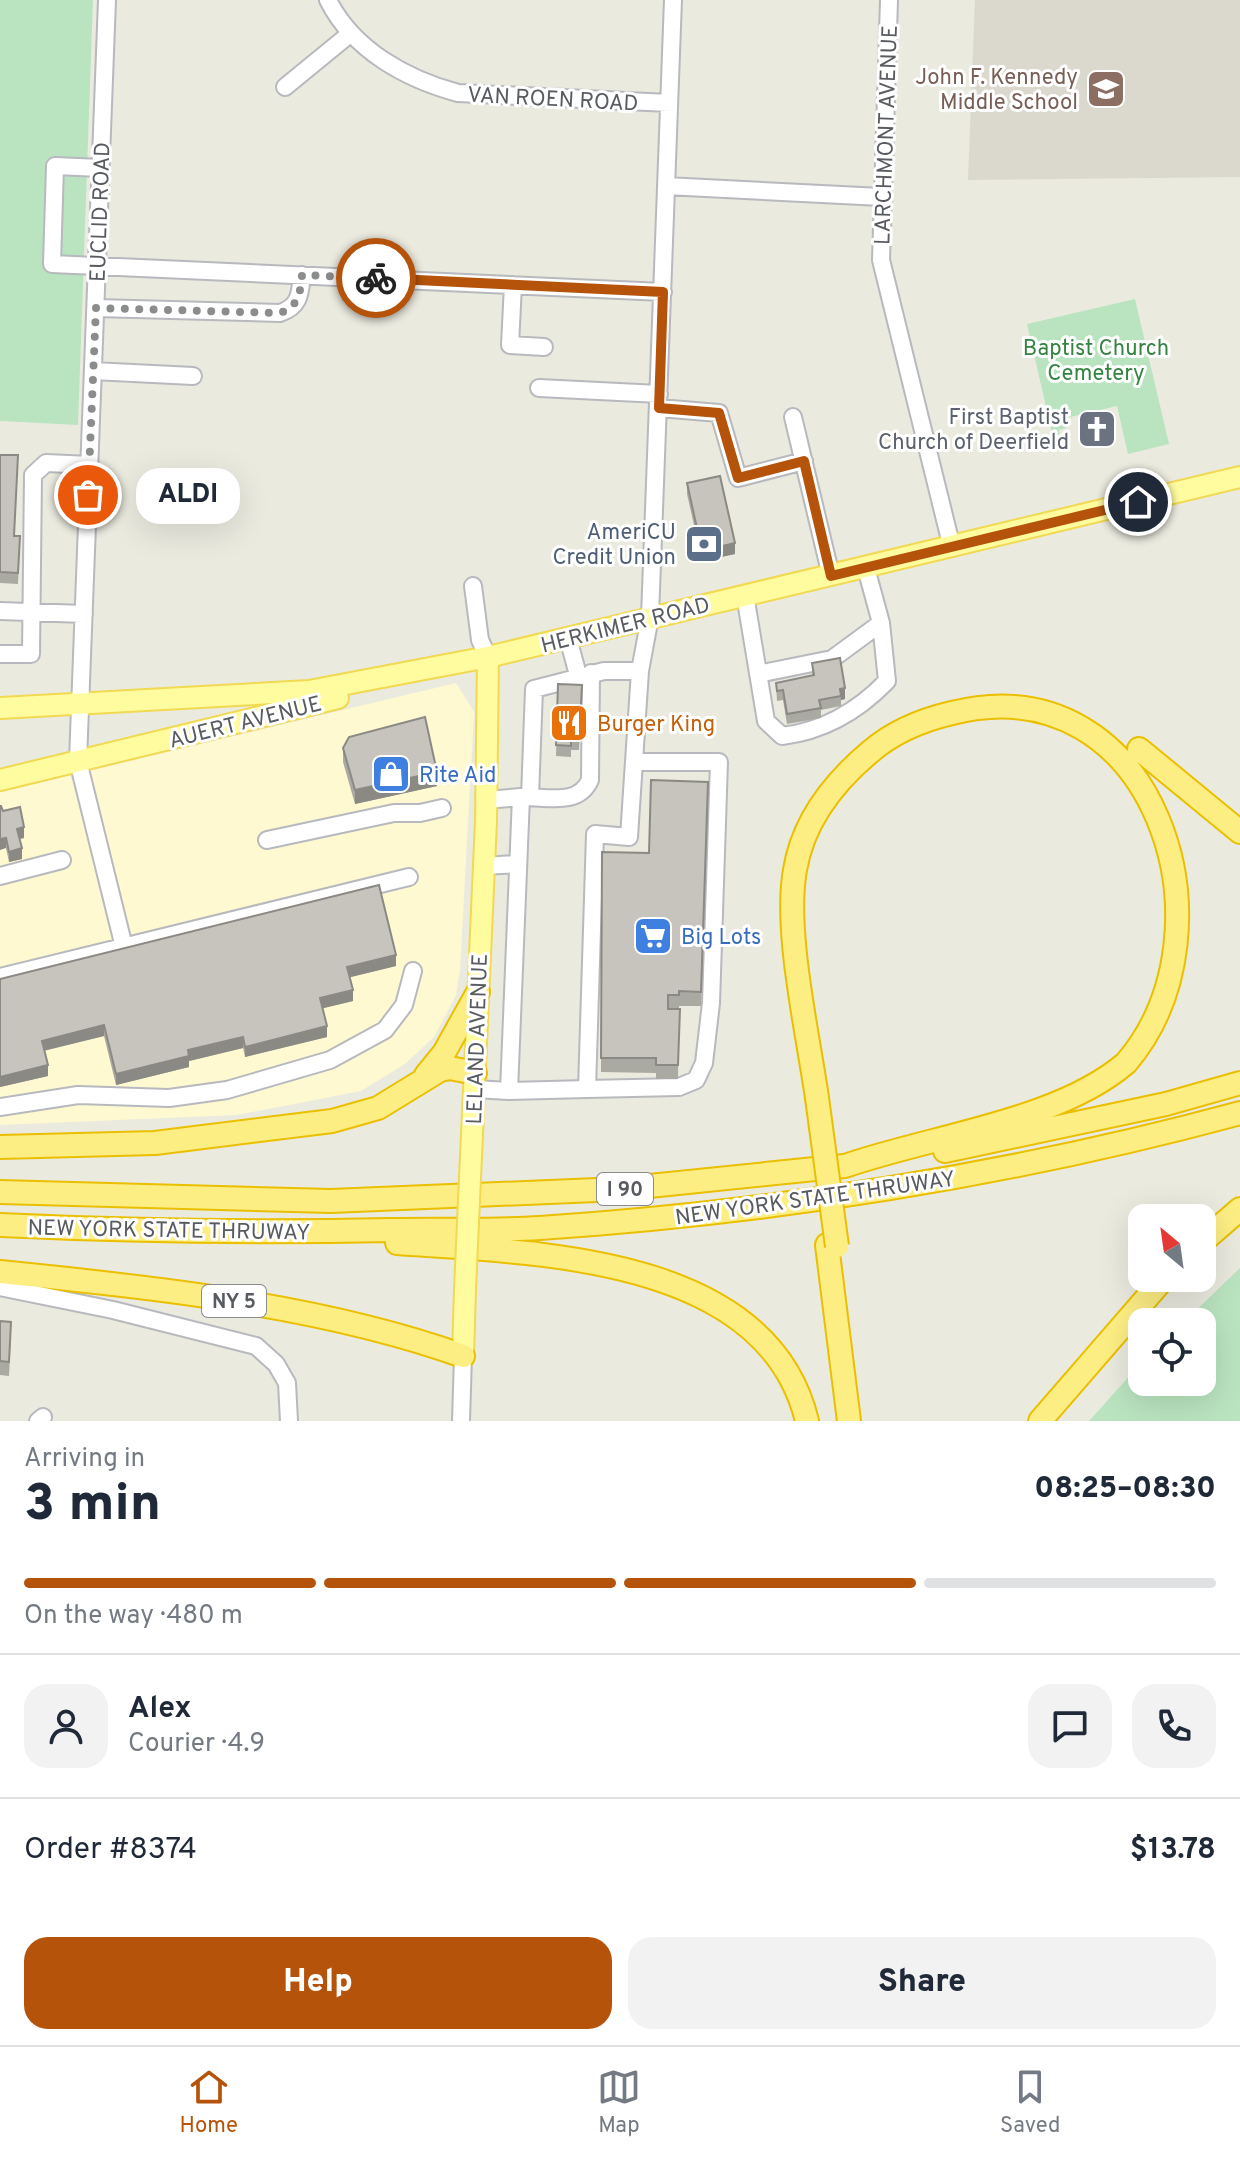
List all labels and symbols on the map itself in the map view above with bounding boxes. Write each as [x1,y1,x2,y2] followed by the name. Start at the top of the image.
[870,25,905,246] street label: LARCHMONT AVENUE
[915,65,1078,117] place label: John F. Kennedy Middle School
[1085,68,1127,110] school or university icon: John F. Kennedy Middle School
[467,83,639,118] street label: VAN ROEN ROAD
[86,142,117,283] street label: EUCLID ROAD
[336,238,416,318] courier
[1023,336,1169,388] park label: Baptist Church Cemetery
[878,405,1069,457] place label: First Baptist Church of Deerfield
[1076,408,1118,450] church icon: First Baptist Church of Deerfield
[54,461,122,529] pin
[136,467,240,523] callout: ALDI
[1104,468,1172,536] pin
[552,520,676,572] place label: AmeriCU Credit Union
[683,523,725,565] bank icon: AmeriCU Credit Union
[538,592,713,660] street label: HERKIMER ROAD
[166,691,325,755] street label: AUERT AVENUE
[548,702,590,744] restaurant icon: Burger King
[597,712,715,739] place label: Burger King
[370,753,412,795] shop icon: Rite Aid
[419,763,496,790] place label: Rite Aid
[632,915,674,957] supermarket icon: Big Lots
[681,925,761,952] place label: Big Lots
[462,953,495,1125] street label: LELAND AVENUE
[674,1166,957,1233] street label: NEW YORK STATE THRUWAY
[597,1173,653,1205] road number: I 90
[1128,1204,1216,1292] north arrow
[27,1216,310,1247] street label: NEW YORK STATE THRUWAY
[202,1285,266,1317] road number: NY 5

